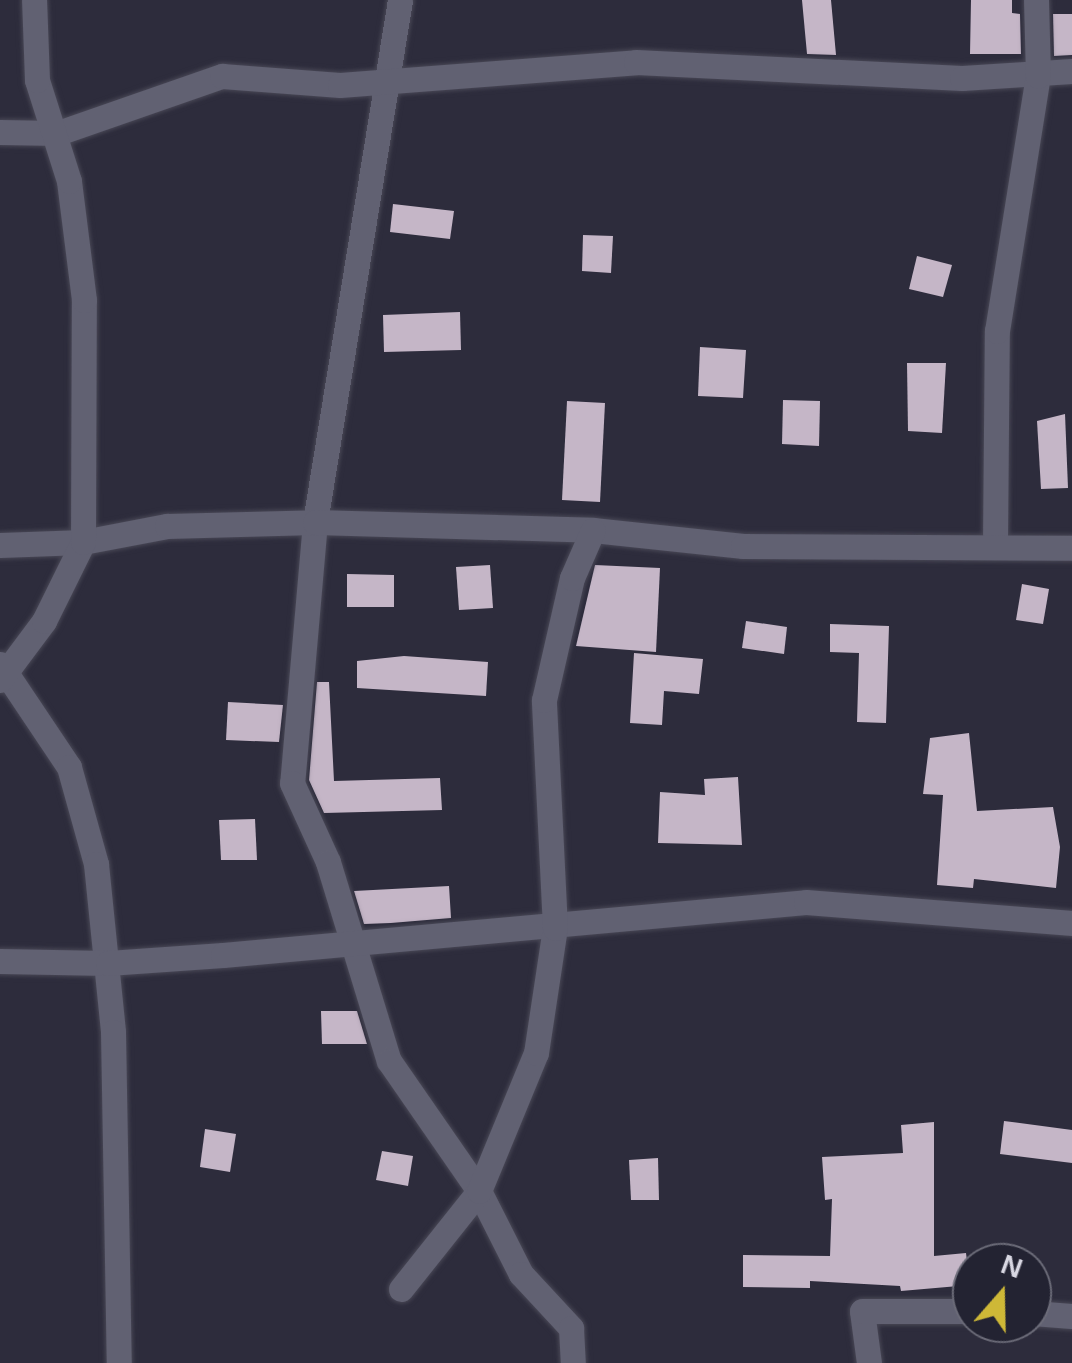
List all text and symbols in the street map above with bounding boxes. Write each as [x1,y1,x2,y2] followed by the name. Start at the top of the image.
[952,1243,1052,1343] north arrow
[997,1248,1027,1284] text: N

